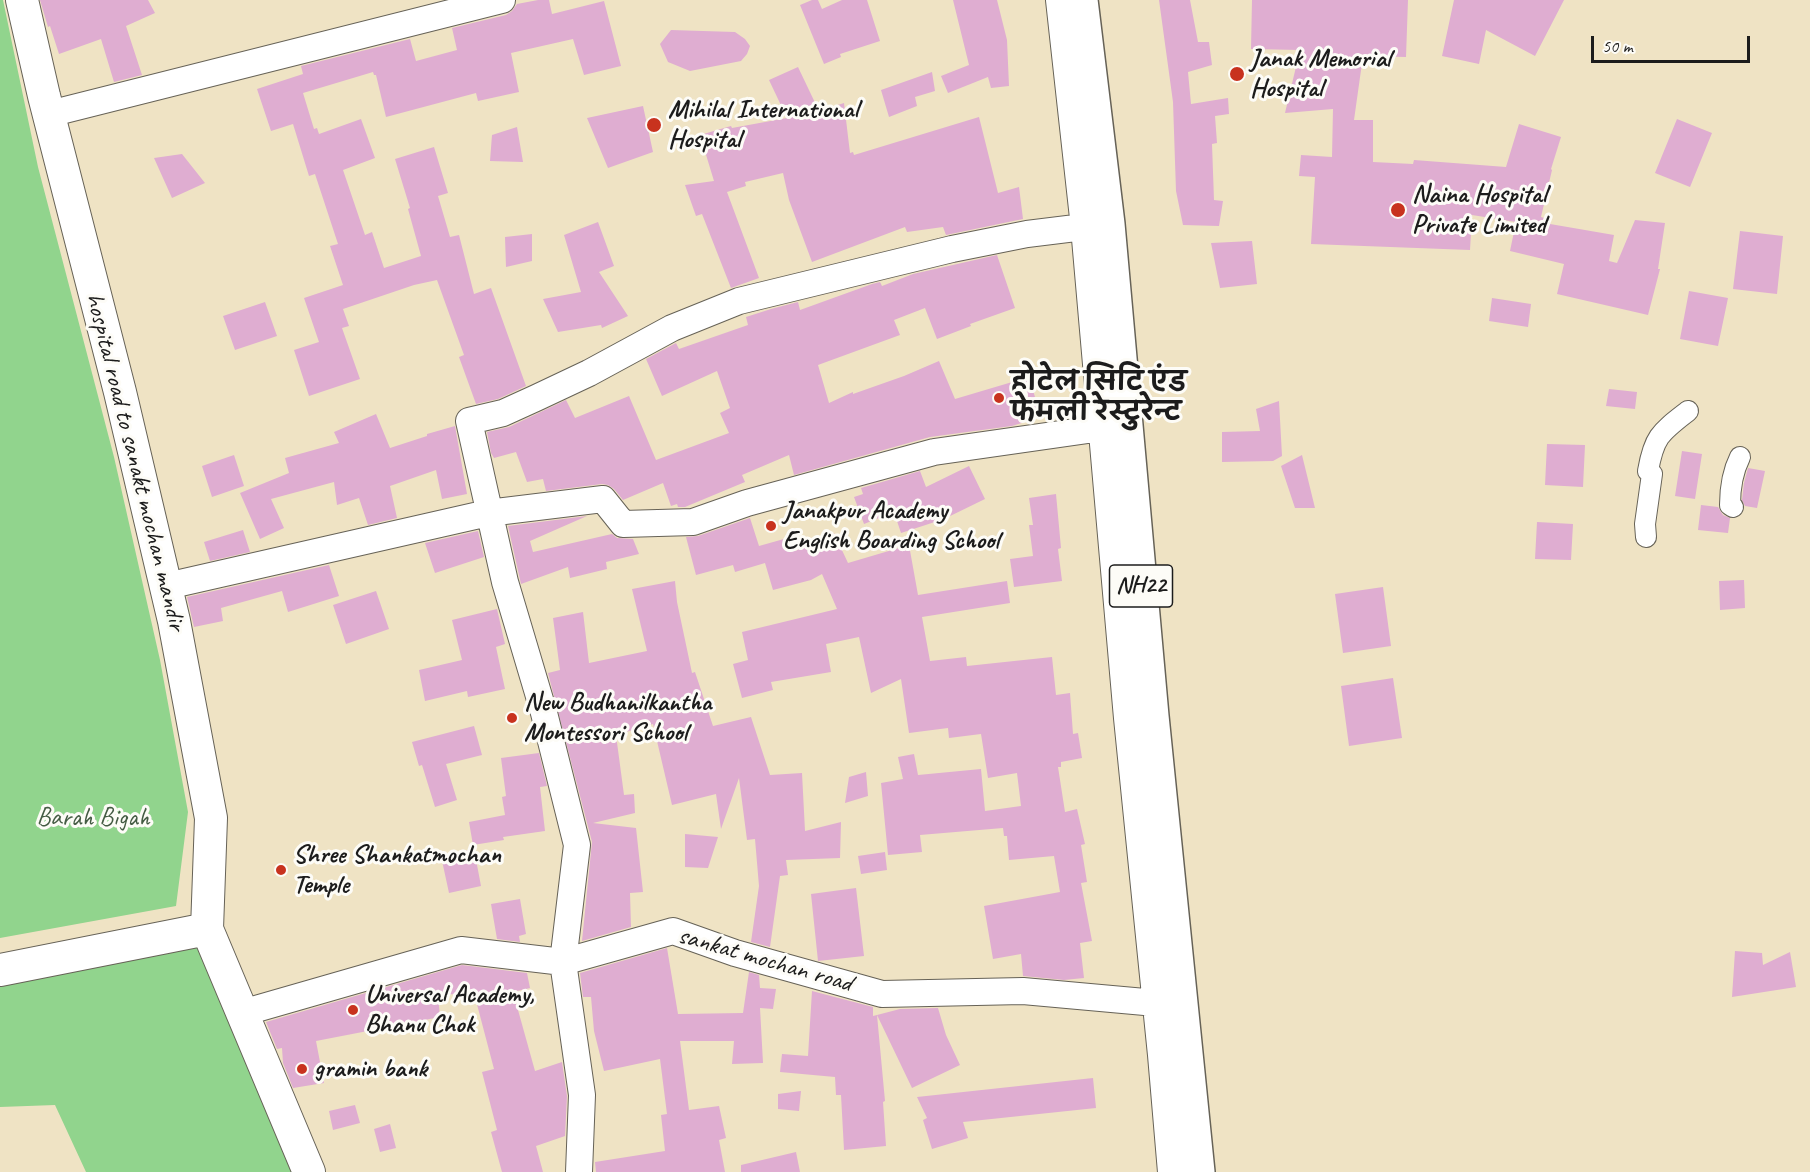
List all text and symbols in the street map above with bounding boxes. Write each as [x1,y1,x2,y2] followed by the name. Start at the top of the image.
[1594,24,1753,62] scale bar
[1602,35,1633,57] text: 50 m
[1250,43,1391,104] place label: Janak Memorial Hospital
[1228,65,1246,83] marker: Janak Memorial Hospital
[668,94,858,156] place label: Mihilal International Hospital
[645,116,663,134] marker: Mihilal International Hospital
[1412,179,1546,240] place label: Naina Hospital Private Limited
[1389,201,1407,219] marker: Naina Hospital Private Limited
[78,290,192,634] street label: hospital road to sanakt mochan mandir
[1011,367,1187,428] place label: होटेल सिटि एंड फेमली रेस्टुरेन्ट
[992,391,1006,405] marker: होटेल सिटि एंड फेमली रेस्टुरेन्ट
[783,495,999,556] place label: Janakpur Academy English Boarding School
[764,519,778,533] marker: Janakpur Academy English Boarding School
[1110,565,1172,607] road number: NH22
[524,687,711,748] place label: New Budhanilkantha Montessori School
[505,711,519,725] marker: New Budhanilkantha Montessori School
[37,802,149,834] park label: Barah Bigah
[293,839,501,900] place label: Shree Shankatmochan Temple
[274,863,288,877] marker: Shree Shankatmochan Temple
[674,920,856,1000] street label: sankat mochan road
[365,979,534,1040] place label: Universal Academy, Bhanu Chok
[346,1003,360,1017] marker: Universal Academy, Bhanu Chok
[314,1053,427,1085] place label: gramin bank
[295,1062,309,1076] marker: gramin bank

